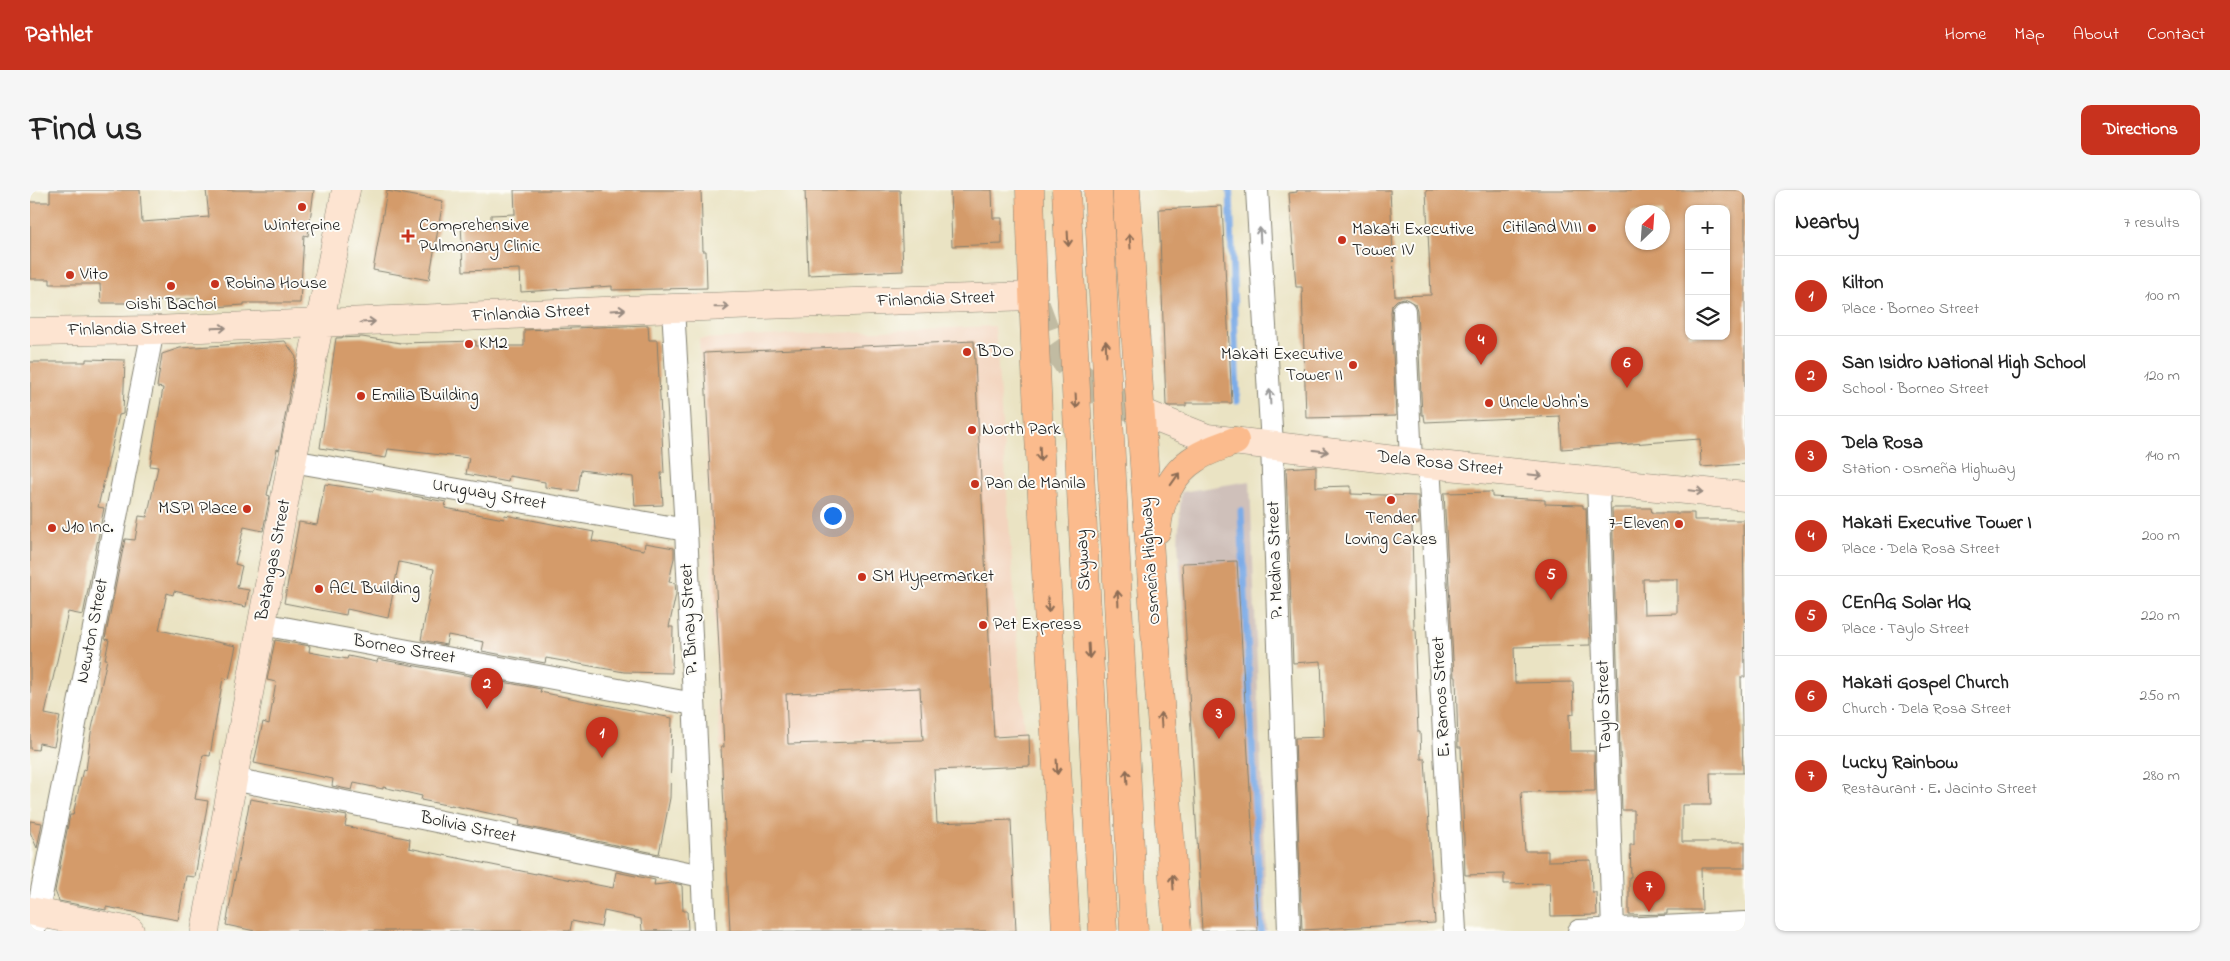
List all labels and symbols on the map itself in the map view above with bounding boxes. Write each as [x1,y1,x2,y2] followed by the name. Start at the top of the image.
[296,201,308,213] marker: Winterpine
[1625,205,1670,250] north arrow
[264,213,341,239] place label: Winterpine
[419,213,540,260] place label: Comprehensive Pulmonary Clinic
[1502,215,1582,241] place label: Citiland VIII
[1352,217,1475,264] place label: Makati Executive Tower IV
[1586,222,1598,234] marker: Citiland VIII
[1255,227,1264,243] one-way arrow
[401,229,415,243] marker: Comprehensive Pulmonary Clinic
[1064,230,1073,246] one-way arrow
[1125,234,1134,250] one-way arrow
[1336,234,1348,246] marker: Makati Executive Tower IV
[79,262,108,288] place label: Vito
[64,269,76,281] marker: Vito
[225,271,328,297] place label: Robina House
[209,278,221,290] marker: Robina House
[165,280,177,292] marker: Oishi Bachoi
[875,285,996,315] street label: Finlandia Street
[125,292,217,318] place label: Oishi Bachoi
[470,298,591,330] street label: Finlandia Street
[713,302,729,312] one-way arrow
[610,306,626,315] one-way arrow
[67,316,186,344] street label: Finlandia Street
[360,317,376,326] one-way arrow
[211,323,227,332] one-way arrow
[1465,324,1497,365] pin: 4
[479,331,508,357] place label: KM2
[463,338,475,350] marker: KM2
[976,339,1014,365] place label: BDO
[1101,340,1110,356] one-way arrow
[1221,342,1344,389] place label: Makati Executive Tower II
[961,346,973,358] marker: BDO
[1611,347,1643,388] pin: 6
[1347,359,1359,371] marker: Makati Executive Tower II
[371,383,479,410] place label: Emilia Building
[1265,389,1274,405] one-way arrow
[355,390,367,402] marker: Emilia Building
[1499,390,1589,416] place label: Uncle John's
[1072,393,1081,409] one-way arrow
[1483,397,1495,409] marker: Uncle John's
[982,417,1061,443] place label: North Park
[966,424,978,436] marker: North Park
[1375,444,1504,484] street label: Dela Rosa Street
[1035,446,1045,462] one-way arrow
[1313,446,1329,456] one-way arrow
[1526,470,1542,479] one-way arrow
[985,471,1086,497] place label: Pan de Manila
[430,472,548,519] street label: Uruguay Street
[1170,472,1180,486] one-way arrow
[969,478,981,490] marker: Pan de Manila
[1688,486,1704,496] one-way arrow
[1385,494,1397,506] marker: Tender Loving Cakes
[158,496,238,522] place label: MSPI Place
[249,497,300,624] street label: Batangas Street
[1134,497,1169,625] street label: Osmeña Highway
[1261,500,1291,620] street label: P. Medina Street
[241,503,253,515] marker: MSPI Place
[820,503,846,529] your location
[1345,506,1437,554] place label: Tender Loving Cakes
[1608,511,1669,537] place label: 7-Eleven
[62,515,114,541] place label: J10 Inc.
[1673,518,1685,530] marker: 7-Eleven
[46,522,58,534] marker: J10 Inc.
[1069,529,1099,591] street label: Skyway
[1535,559,1567,600] pin: 5
[674,563,706,675] street label: P. Binay Street
[872,564,994,590] place label: SM Hypermarket
[856,571,868,583] marker: SM Hypermarket
[70,576,116,686] street label: Newton Street
[329,576,420,603] place label: ACL Building
[313,583,325,595] marker: ACL Building
[1114,590,1123,606] one-way arrow
[1043,596,1052,612] one-way arrow
[993,612,1082,638] place label: Pet Express
[977,619,989,631] marker: Pet Express
[350,628,457,672] street label: Borneo Street
[1426,636,1458,758] street label: E. Ramos Street
[1084,642,1093,658] one-way arrow
[1590,659,1620,753] street label: Taylo Street
[471,668,503,709] pin: 2
[1203,698,1235,739] pin: 3
[1157,713,1166,729] one-way arrow
[586,717,618,758] pin: 1
[1053,759,1062,775] one-way arrow
[1122,770,1132,786] one-way arrow
[417,805,518,851] street label: Bolivia Street
[1633,871,1665,912] pin: 7
[1169,875,1178,891] one-way arrow

